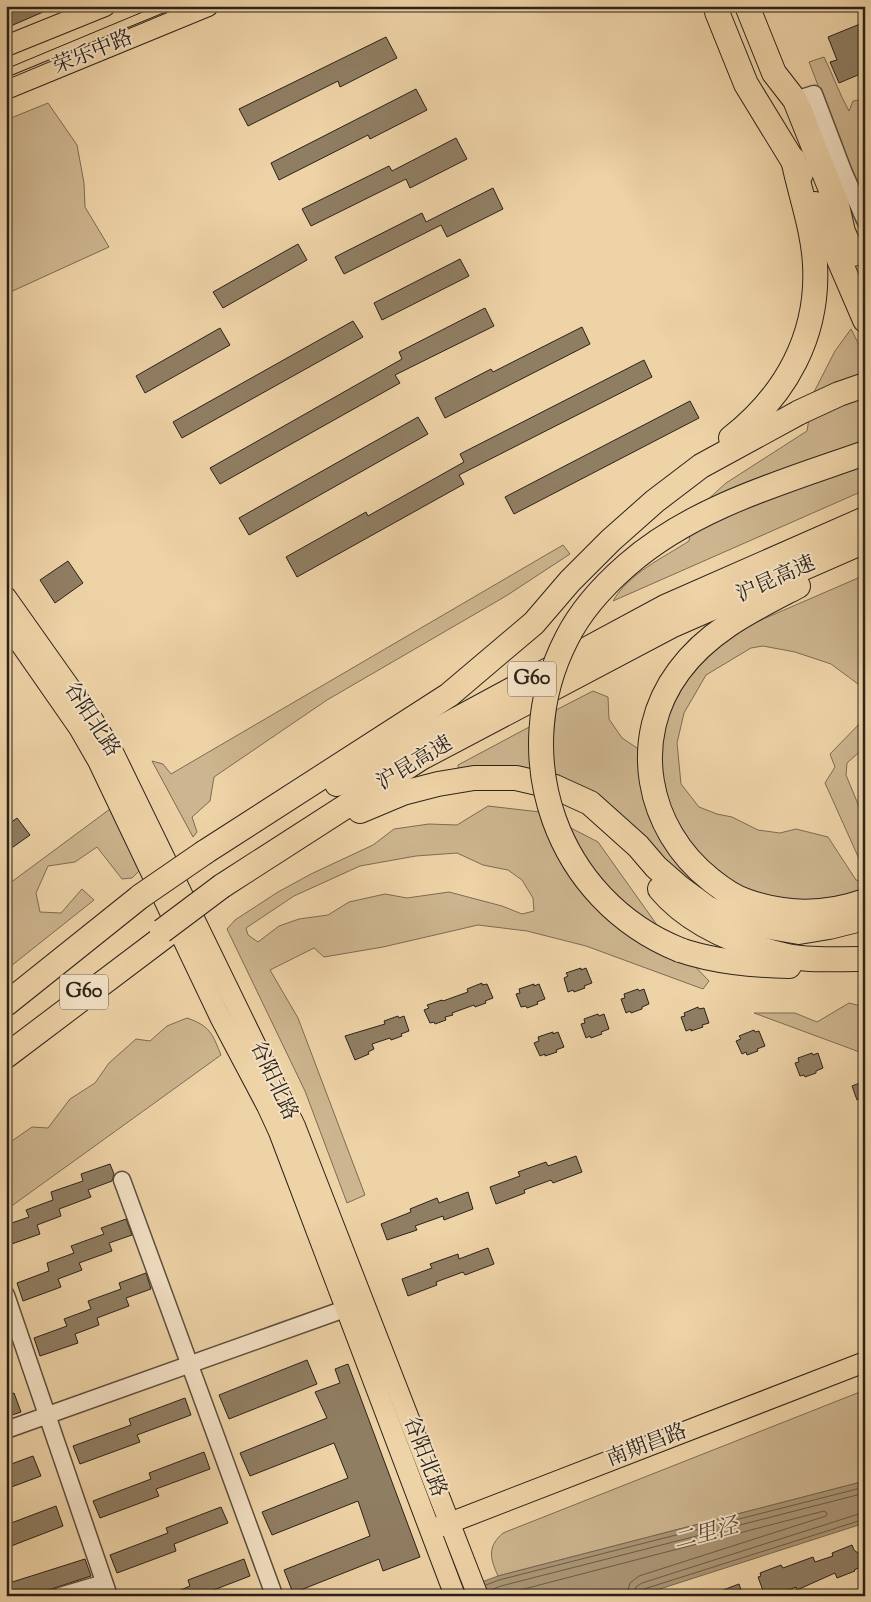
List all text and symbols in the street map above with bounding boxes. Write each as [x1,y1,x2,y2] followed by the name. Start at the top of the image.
[48,23,138,83] street label: 荣乐中路
[732,549,820,611] street label: 沪昆高速
[508,662,556,696] road number: G60
[56,677,126,763] street label: 谷阳北路
[371,730,459,798] street label: 沪昆高速
[60,974,108,1010] road number: G60
[242,1037,304,1125] street label: 谷阳北路
[395,1412,453,1502] street label: 谷阳北路
[602,1417,692,1475] street label: 南期昌路
[670,1510,744,1559] water label: 二里泾

